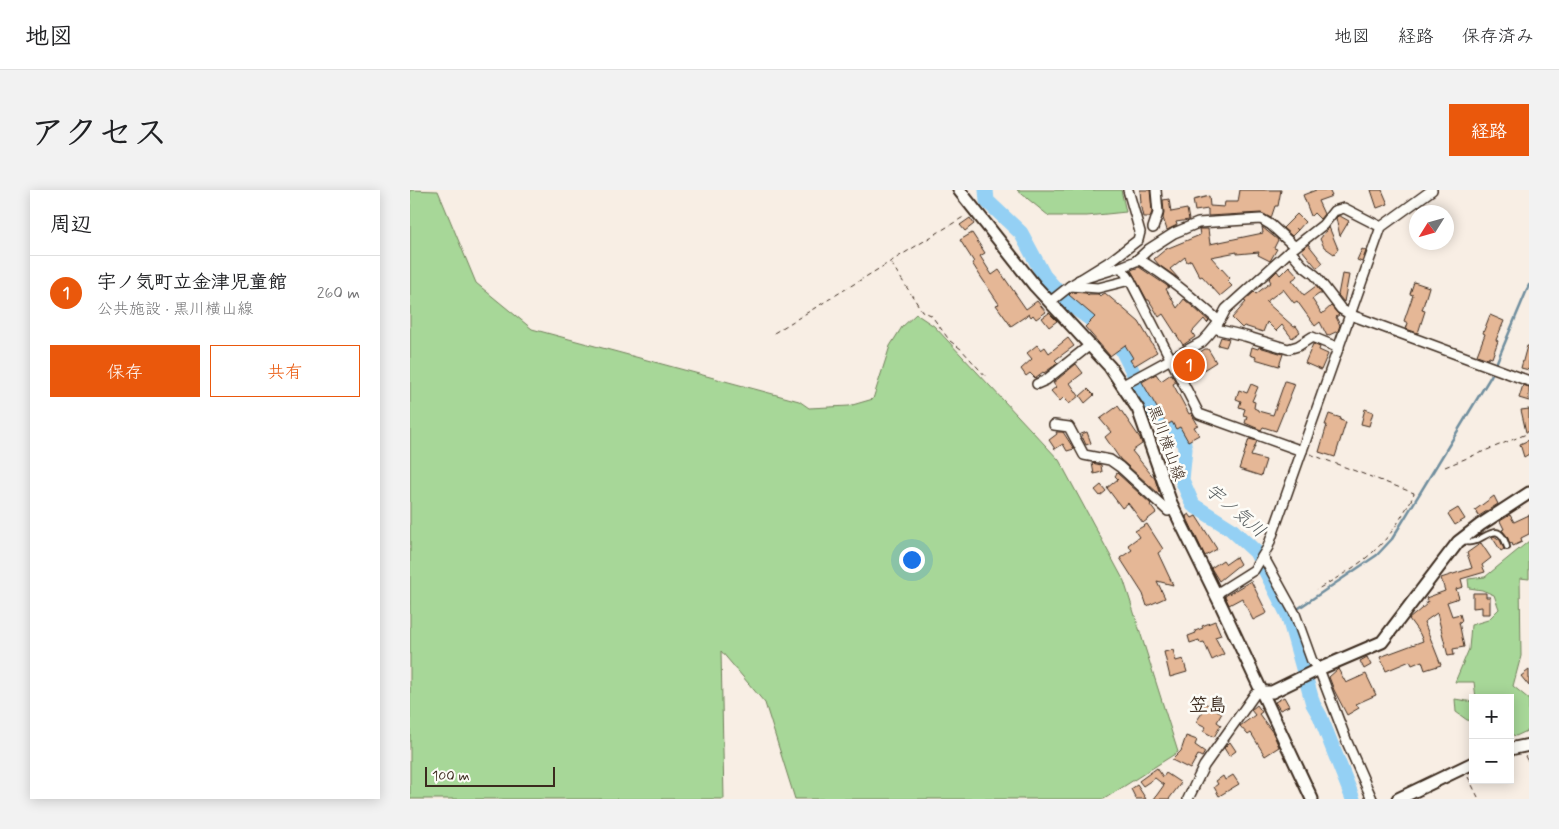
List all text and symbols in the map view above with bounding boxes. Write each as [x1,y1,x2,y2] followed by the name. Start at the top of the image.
[25,22,73,53] text: 地図
[1334,25,1370,49] text: 地図
[1398,25,1434,49] text: 経路
[1462,25,1534,49] text: 保存済み
[1449,104,1529,156] button: 経路
[30,111,168,157] text: アクセス
[1409,205,1454,250] north arrow
[50,211,92,239] text: 周辺
[97,270,287,295] text: 宇ノ気町立金津児童館
[62,283,70,304] text: 1
[317,283,360,304] text: 260 m
[97,299,253,320] text: 公共施設 · 黒川横山線
[50,345,200,397] button: 保存
[210,345,360,397] button: 共有
[1173,346,1205,384] pin: 1
[1142,402,1190,484] street label: 黒川横山線
[1200,479,1270,543] water label: 宇ノ気川
[899,547,925,573] your location
[1189,693,1227,718] district label: 笠島
[1469,694,1514,784] map controls
[1469,694,1514,739] button: +
[1469,739,1514,784] button: −
[425,764,555,787] scale bar
[432,767,470,785] text: 100 m

